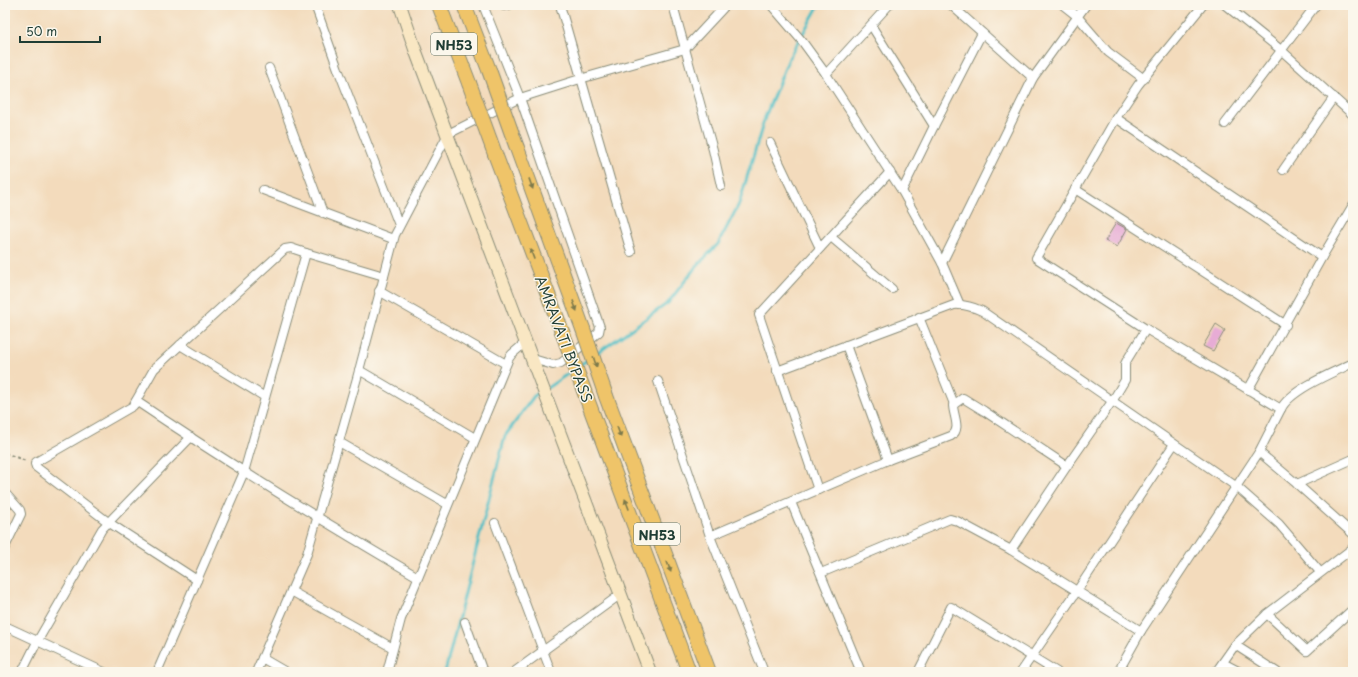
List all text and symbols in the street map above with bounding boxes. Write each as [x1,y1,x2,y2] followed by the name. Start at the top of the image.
[20,18,100,44] scale bar
[26,22,57,40] text: 50 m
[431,33,477,55] road number: NH53
[528,179,534,191] one-way arrow
[529,247,535,259] one-way arrow
[530,273,598,405] street label: AMRAVATI BYPASS
[573,301,579,313] one-way arrow
[592,357,598,369] one-way arrow
[617,427,623,439] one-way arrow
[623,498,629,510] one-way arrow
[634,523,680,545] road number: NH53
[667,562,673,574] one-way arrow

